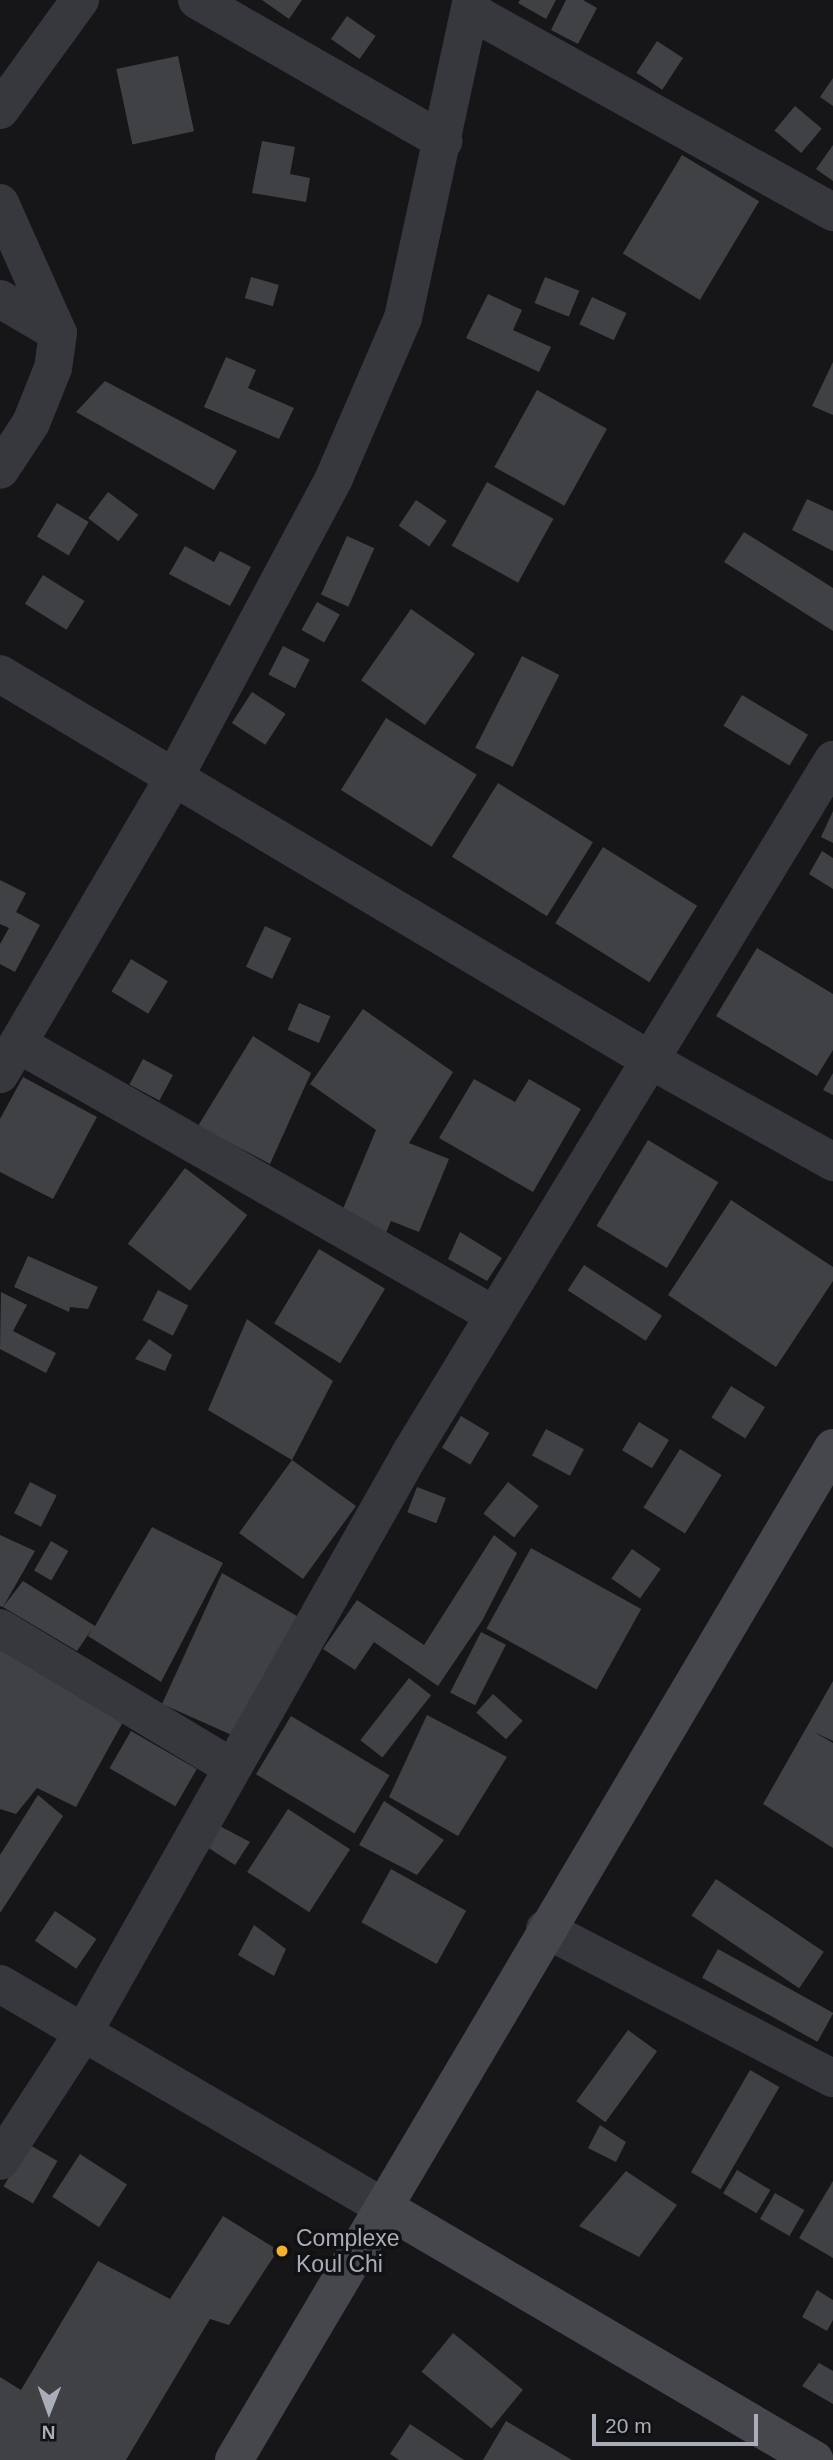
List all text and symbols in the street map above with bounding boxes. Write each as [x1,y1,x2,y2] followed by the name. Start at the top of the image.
[296,2224,400,2278] place label: Complexe Koul Chi
[274,2243,290,2259] marker: Complexe Koul Chi
[14,2376,84,2446] north arrow
[595,2400,761,2444] scale bar
[605,2414,652,2437] text: 20 m
[42,2422,56,2443] text: N

